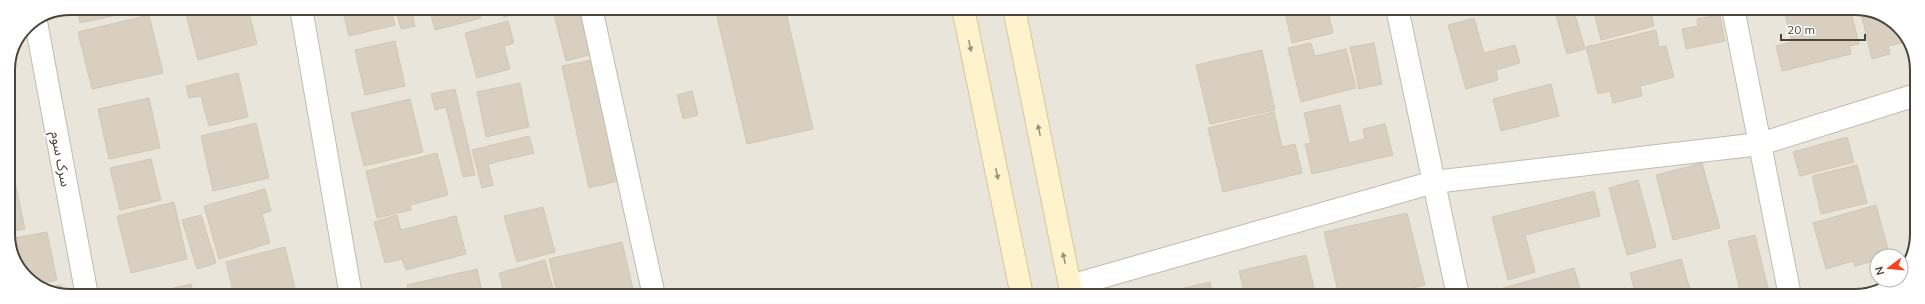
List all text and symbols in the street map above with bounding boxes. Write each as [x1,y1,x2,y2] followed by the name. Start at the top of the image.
[1781,16,1865,42] scale bar
[1787,22,1815,37] text: 20 m
[968,40,974,53] one-way arrow
[1035,124,1041,136] one-way arrow
[45,130,75,189] street label: سرک سوم
[994,168,1000,180] one-way arrow
[1869,248,1909,288] north arrow
[1061,251,1067,264] one-way arrow
[1872,265,1887,277] text: N

